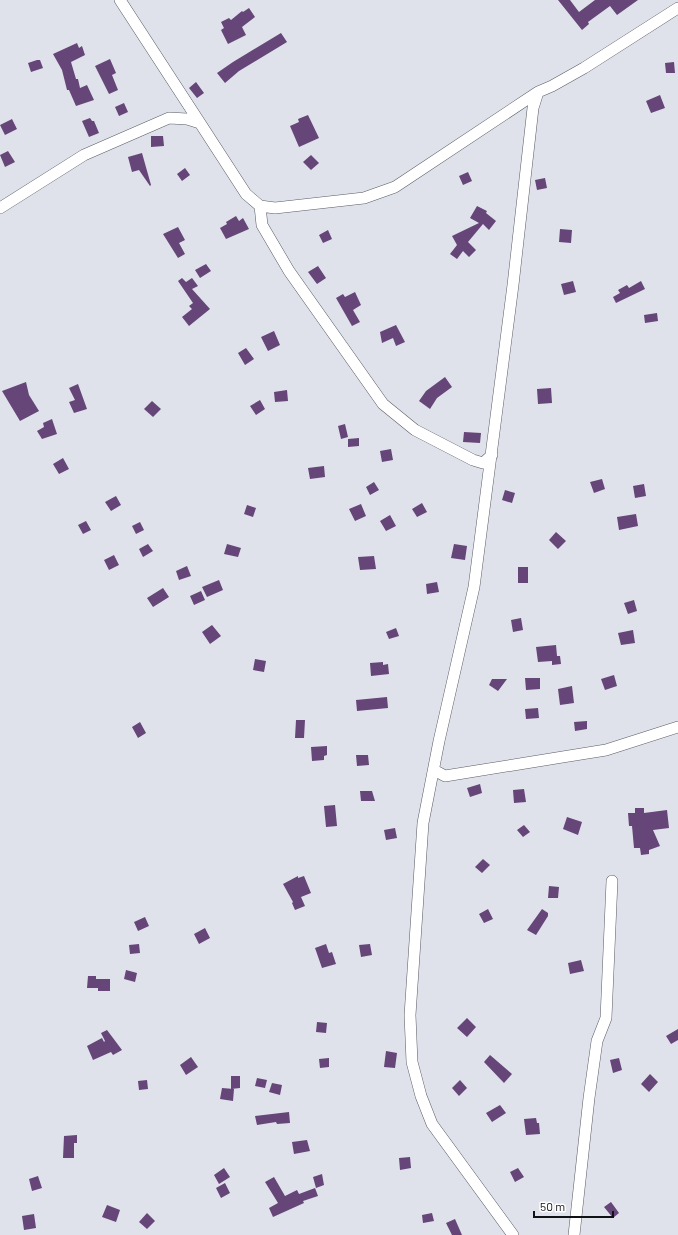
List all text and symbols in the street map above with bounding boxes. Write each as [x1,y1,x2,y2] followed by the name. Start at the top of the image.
[534,1193,613,1219] scale bar
[540,1199,565,1213] text: 50 m

